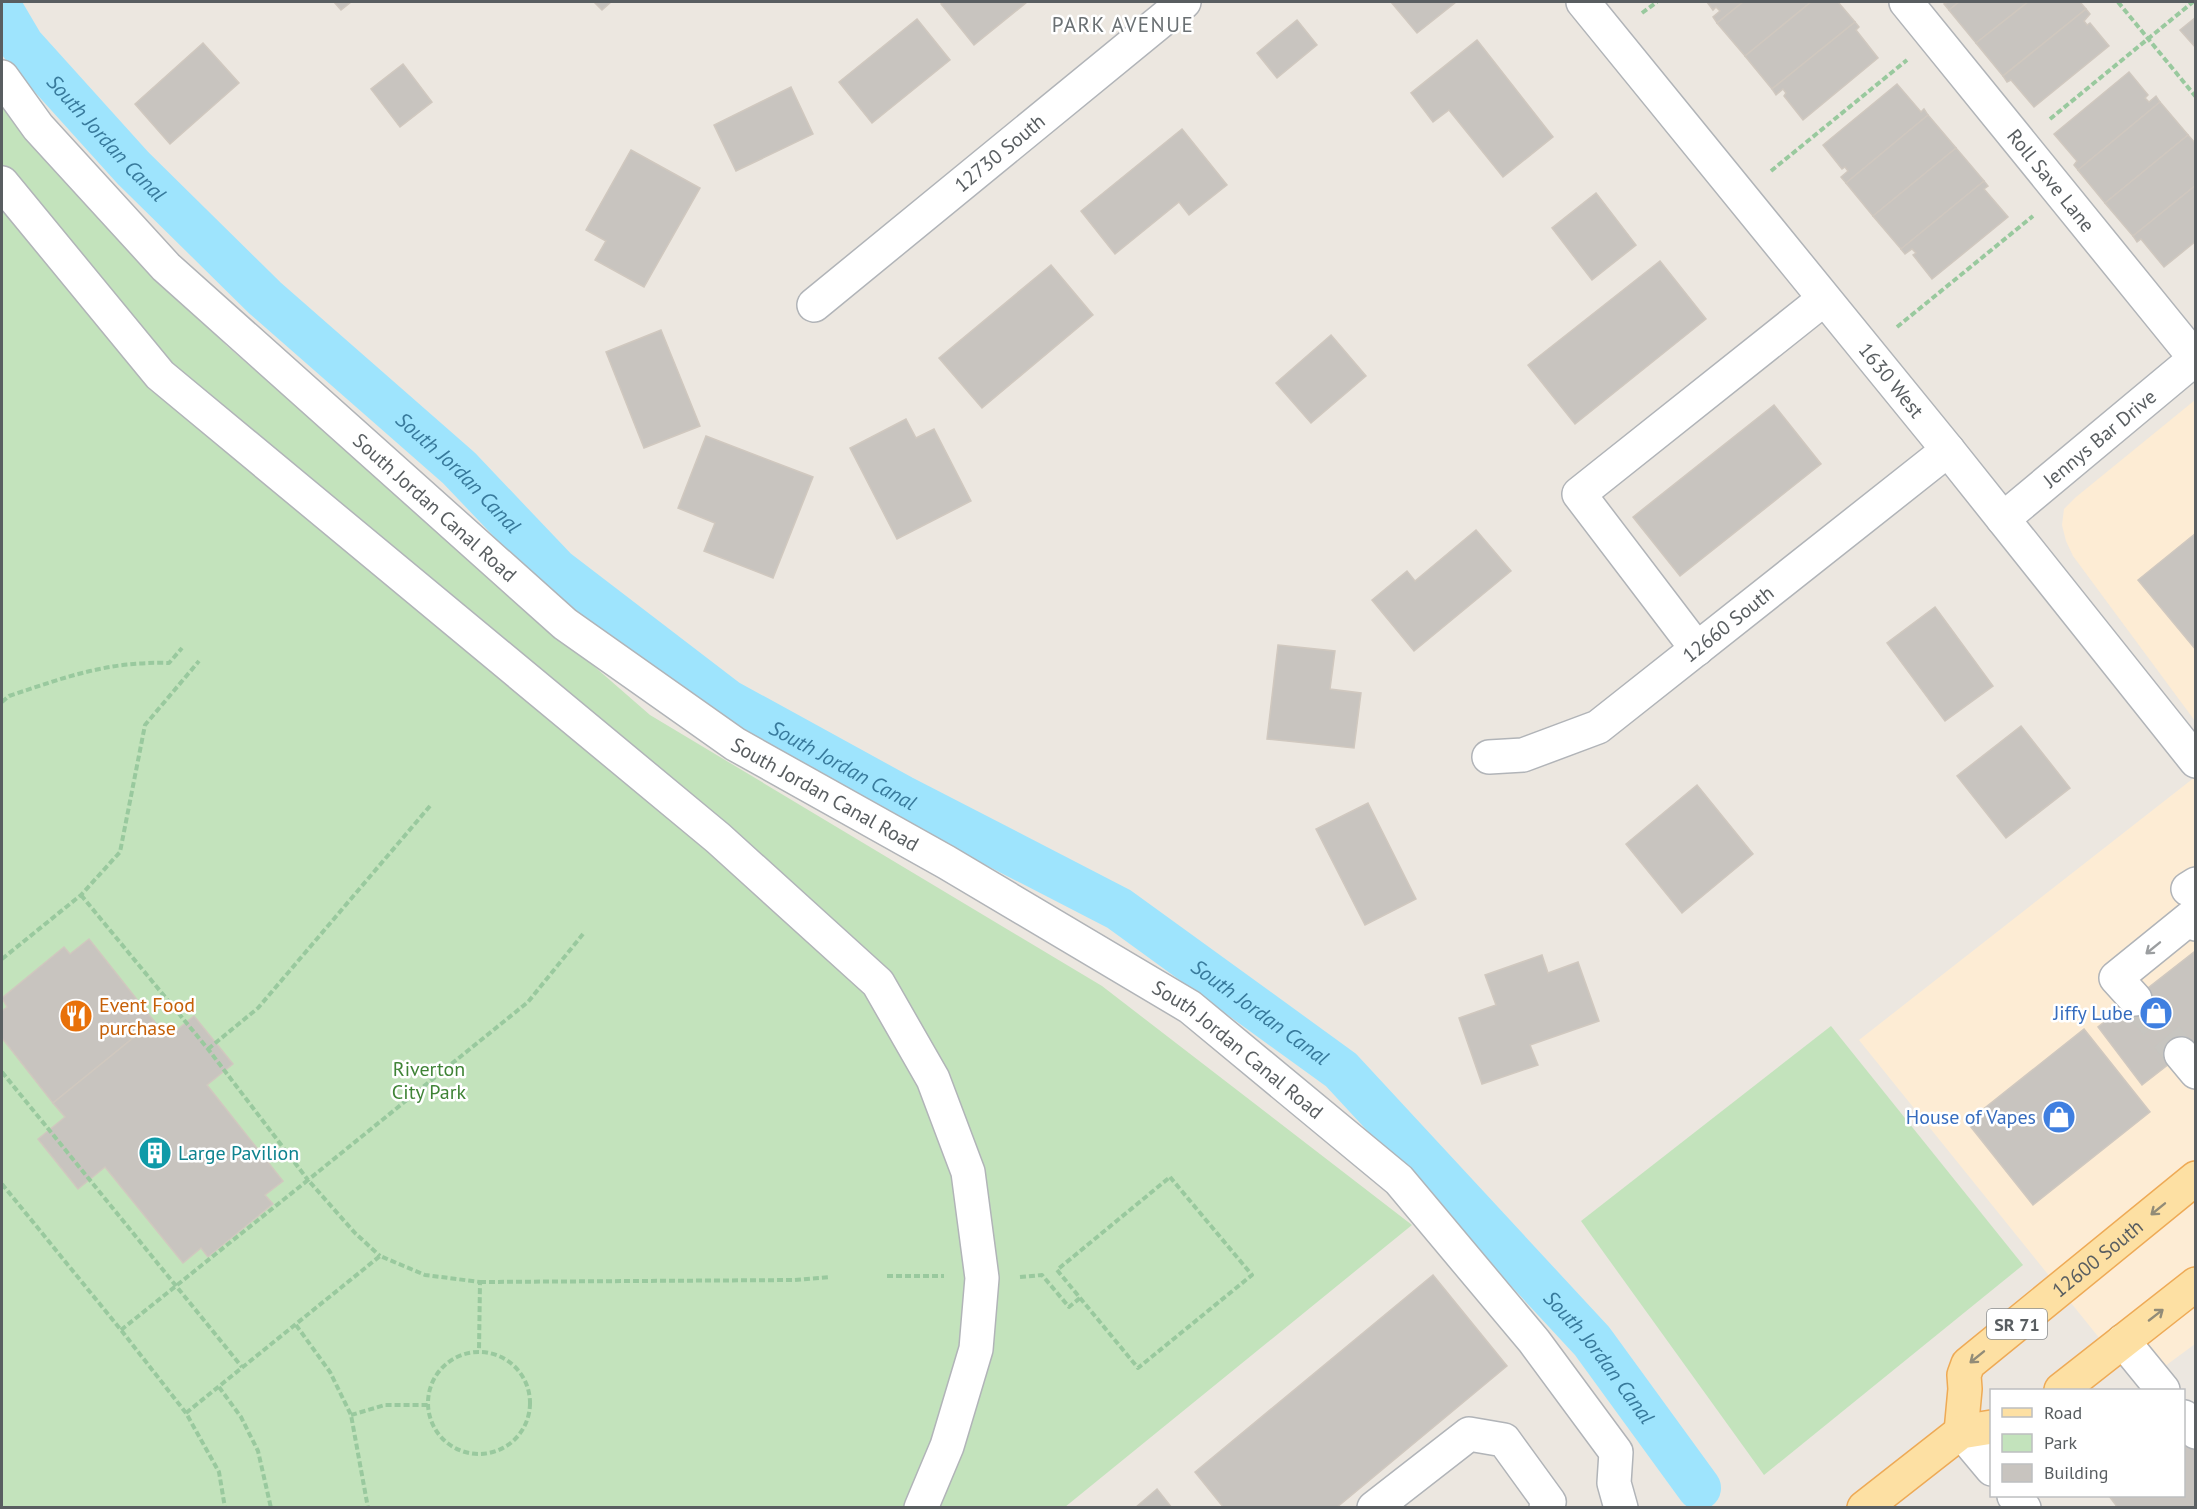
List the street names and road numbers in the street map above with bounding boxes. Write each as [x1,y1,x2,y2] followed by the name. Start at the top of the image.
[949,108,1050,198] street label: 12730 South
[2001,124,2101,237] street label: Roll Save Lane
[1853,337,1930,423] street label: 1630 West
[2037,384,2162,494] street label: Jennys Bar Drive
[348,427,522,588] street label: South Jordan Canal Road
[1677,580,1779,668] street label: 12660 South
[727,732,924,857] street label: South Jordan Canal Road
[1147,974,1329,1125] street label: South Jordan Canal Road
[2047,1214,2148,1303] street label: 12600 South
[1987,1309,2047,1339] road number: SR 71

